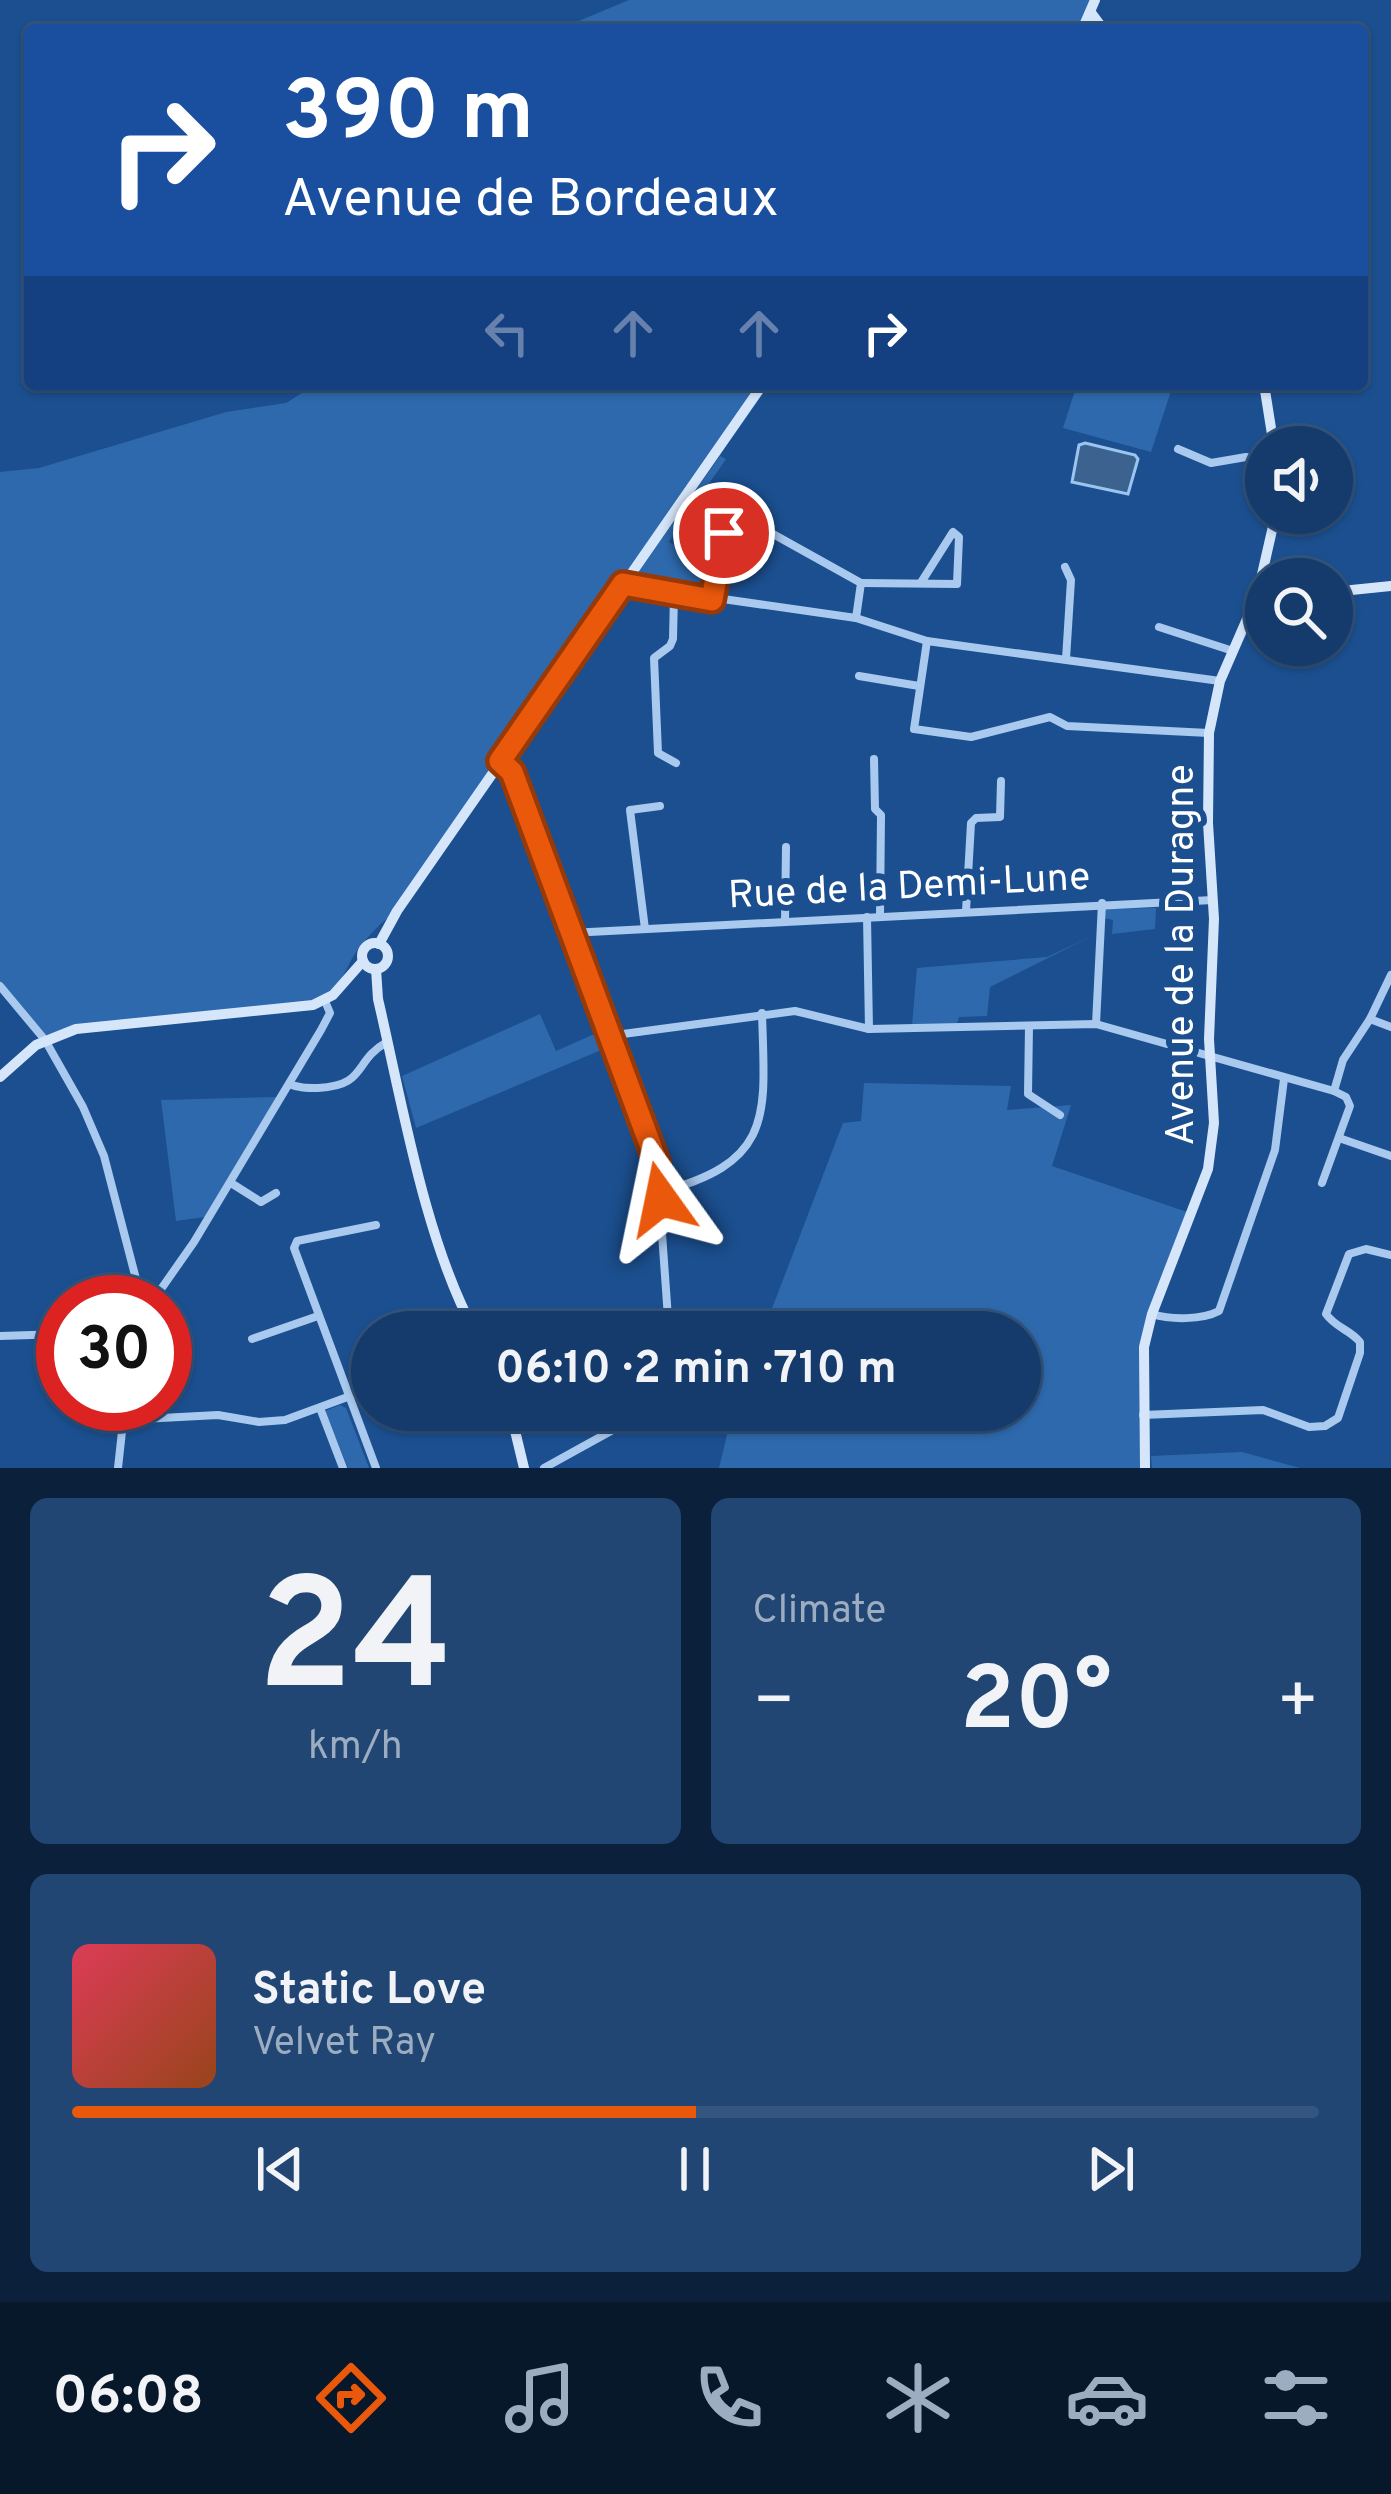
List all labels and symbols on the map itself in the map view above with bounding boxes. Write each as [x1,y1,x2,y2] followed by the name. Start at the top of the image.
[673,482,775,584] pin
[1159,764,1208,1146] street label: Avenue de la Duragne
[727,855,1091,922] street label: Rue de la Demi-Lune
[598,1136,724,1262] position arrow
[36,1275,192,1431] speed limit sign: 30

